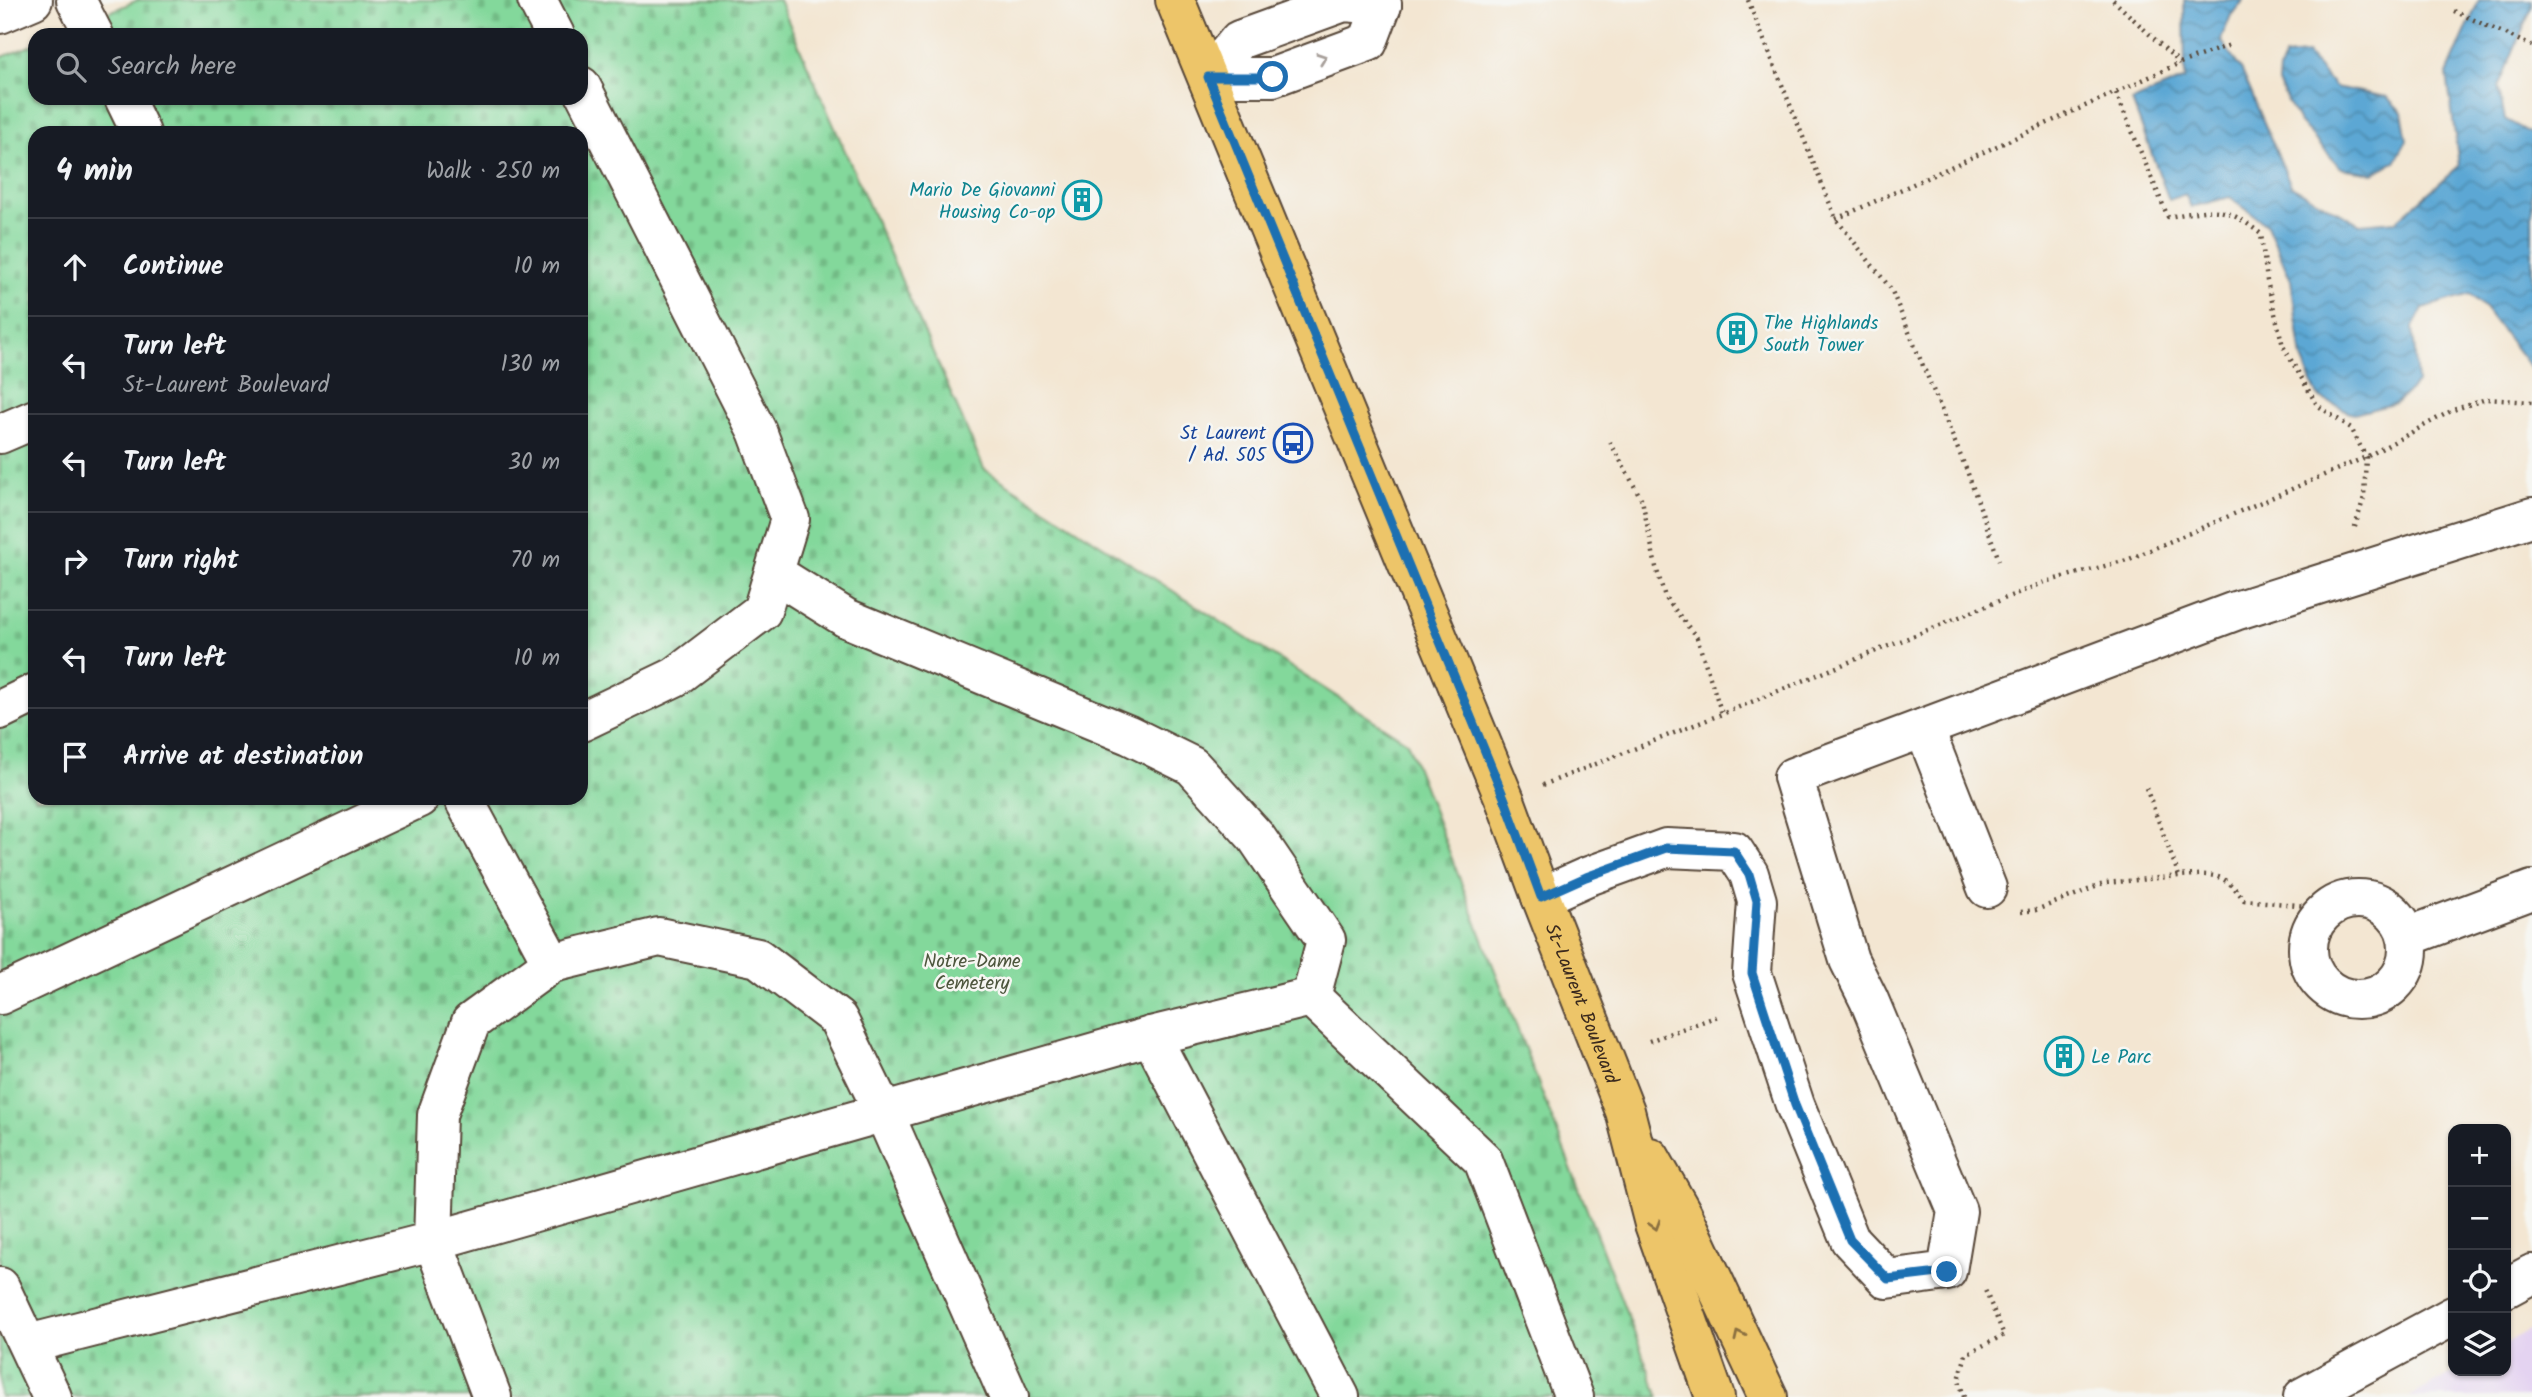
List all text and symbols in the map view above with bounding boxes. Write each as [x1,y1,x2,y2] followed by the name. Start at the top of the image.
[28,28,588,105] search box
[108,46,236,88] text: Search here
[52,48,90,86] icon: search
[1316,53,1328,67] one-way arrow
[1257,61,1288,92] route start
[56,148,133,196] text: 4 min
[426,154,560,190] text: Walk · 250 m
[909,176,1056,228] place label: Mario De Giovanni Housing Co-op
[1061,179,1103,221] building icon: Mario De Giovanni Housing Co-op
[123,246,224,288] text: Continue
[56,248,94,286] icon: ahead
[514,249,560,285] text: 10 m
[1764,309,1878,361] place label: The Highlands South Tower
[1716,312,1758,354] building icon: The Highlands South Tower
[123,326,226,368] text: Turn left
[56,346,94,384] icon: left
[501,347,560,383] text: 130 m
[123,368,329,404] text: St-Laurent Boulevard
[1180,419,1268,471] place label: St Laurent / Ad. 505
[1272,422,1314,464] bus stop icon: St Laurent / Ad. 505
[123,442,226,484] text: Turn left
[56,444,94,482] icon: left
[508,445,560,481] text: 30 m
[123,540,239,582] text: Turn right
[56,542,94,580] icon: right
[510,543,560,579] text: 70 m
[123,638,226,680] text: Turn left
[56,640,94,678] icon: left
[514,641,560,677] text: 10 m
[123,736,363,778] text: Arrive at destination
[56,738,94,776] icon: arrive
[1536,919,1626,1089] street label: St-Laurent Boulevard
[923,947,1021,999] park label: Notre-Dame Cemetery
[2043,1035,2085,1077] building icon: Le Parc
[2091,1043,2152,1073] place label: Le Parc
[2448,1124,2511,1376] map controls
[2448,1124,2511,1187] button: +
[2448,1187,2511,1250] button: −
[1646,1218,1661,1230] one-way arrow
[2448,1250,2511,1313] button: locate
[1931,1256,1962,1287] route end
[2448,1313,2511,1376] button: layers
[1733,1330,1747,1342] one-way arrow

